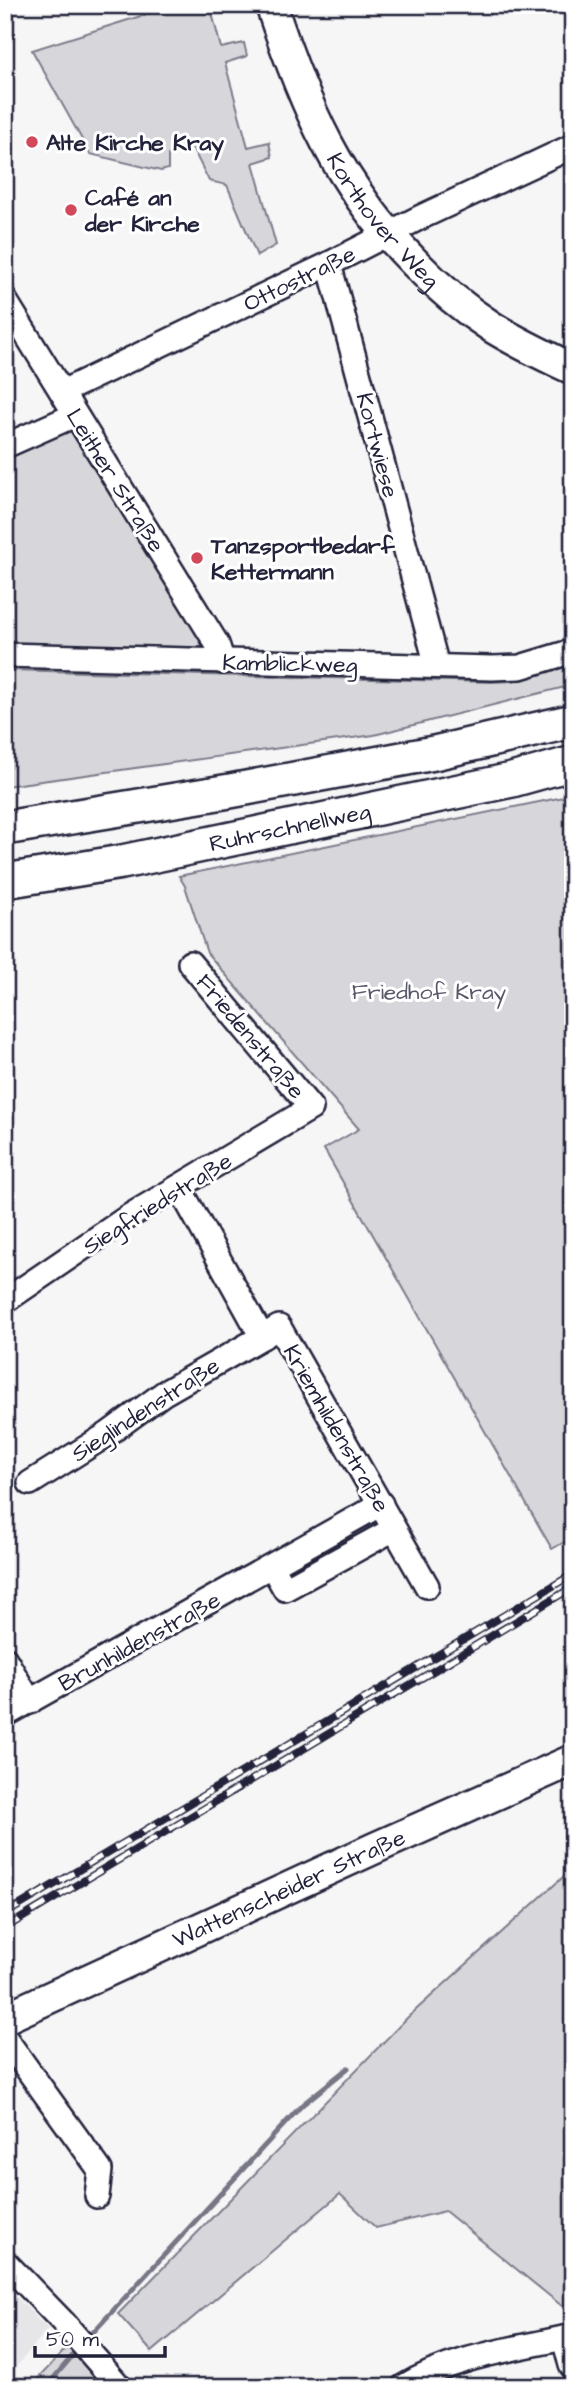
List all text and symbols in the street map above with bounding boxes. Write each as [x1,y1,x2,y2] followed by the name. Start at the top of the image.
[46,127,224,161] place label: Alte Kirche Kray
[24,134,40,150] marker: Alte Kirche Kray
[318,147,446,297] street label: Korthover Weg
[84,182,200,240] place label: Café an der Kirche
[63,202,79,218] marker: Café an der Kirche
[238,238,361,320] street label: Ottostraße
[348,389,406,501] street label: Kortwiese
[58,402,172,559] street label: Leither Straße
[210,530,396,588] place label: Tanzsportbedarf Kettermann
[189,550,205,566] marker: Tanzsportbedarf Kettermann
[222,647,358,682] street label: Kamblickweg
[207,795,374,860] street label: Ruhrschnellweg
[188,967,312,1106] street label: Friedenstraße
[352,976,507,1009] park label: Friedhof Kray
[77,1145,239,1263] street label: Siegfriedstraße
[275,1339,397,1518] street label: Kriemhildenstraße
[65,1350,226,1471] street label: Sieglindenstraße
[53,1584,226,1700] street label: Brunhildenstraße
[167,1822,410,1956] street label: Wattenscheider Straße
[35,2315,164,2359] scale bar
[46,2325,100,2354] text: 50 m

